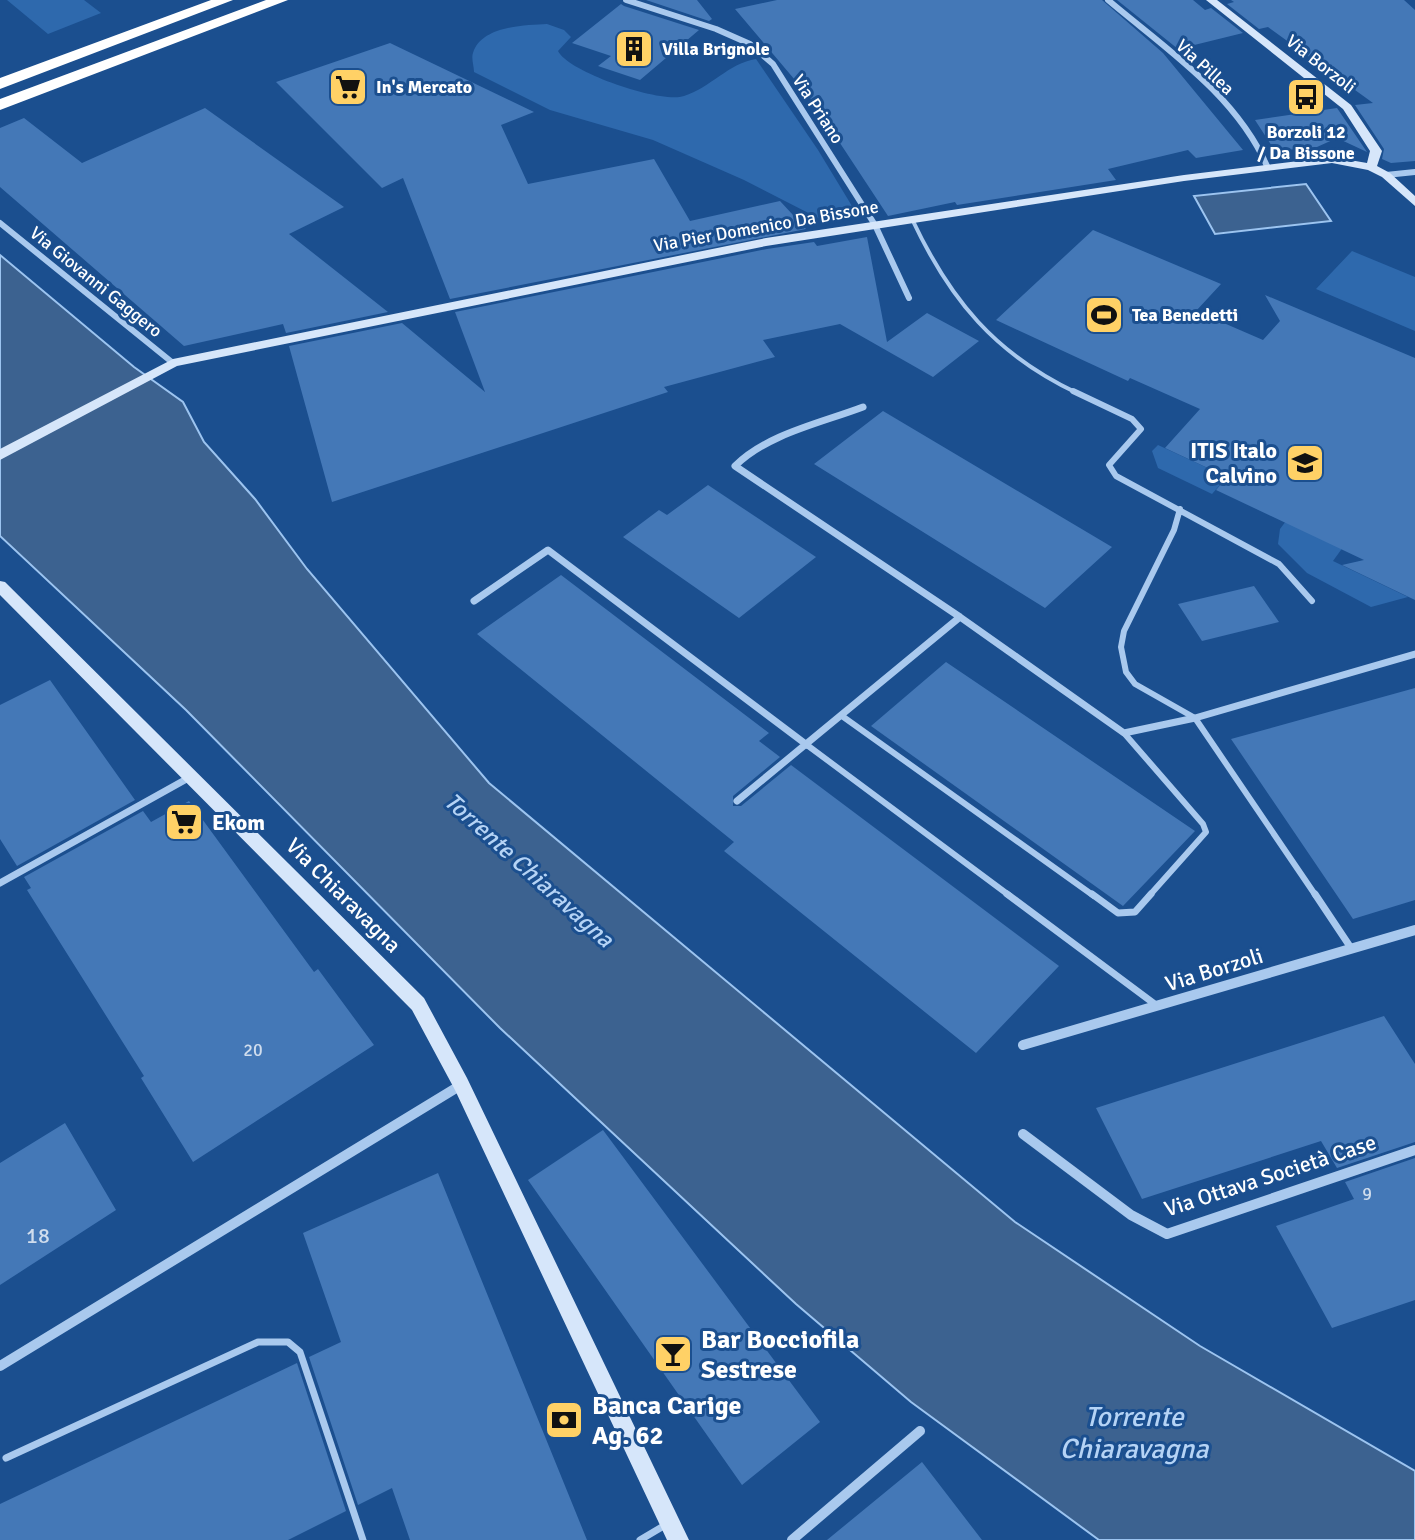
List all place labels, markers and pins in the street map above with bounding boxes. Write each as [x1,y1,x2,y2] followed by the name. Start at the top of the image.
[613,28,655,70] building icon: Villa Brignole
[662,38,770,60] place label: Villa Brignole
[327,66,369,108] supermarket icon: In's Mercato
[376,76,472,98] place label: In's Mercato
[1285,76,1327,118] bus stop icon: Borzoli 12 / Da Bissone
[1257,121,1355,164] place label: Borzoli 12 / Da Bissone
[1083,294,1125,336] sports icon: Tea Benedetti
[1132,304,1238,326] place label: Tea Benedetti
[1190,437,1277,489] place label: ITIS Italo Calvino
[1284,442,1326,484] school or university icon: ITIS Italo Calvino
[163,801,205,843] supermarket icon: Ekom
[212,809,265,836] place label: Ekom
[701,1324,859,1386] place label: Bar Bocciofila Sestrese
[652,1333,694,1375] bar icon: Bar Bocciofila Sestrese
[592,1390,742,1452] place label: Banca Carige Ag. 62
[543,1399,585,1441] bank icon: Banca Carige Ag. 62

